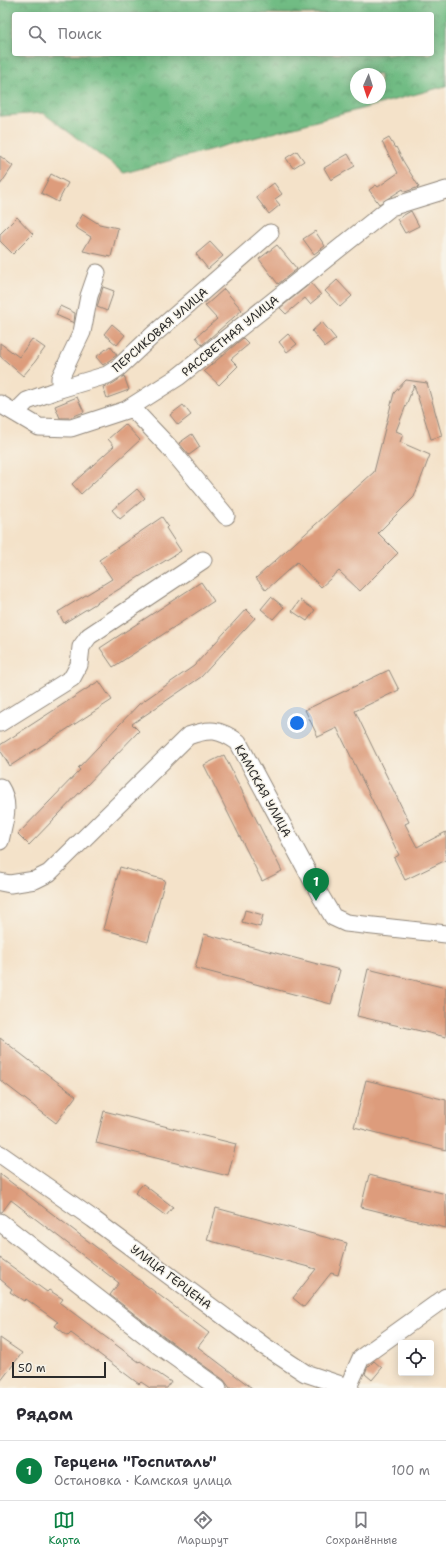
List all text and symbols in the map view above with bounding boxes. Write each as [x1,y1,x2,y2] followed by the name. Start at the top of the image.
[12,12,434,56] search box
[26,23,48,45] icon: search
[58,24,102,44] text: Поиск
[350,68,386,104] north arrow
[109,284,211,376] street label: ПЕРСИКОВАЯ УЛИЦА
[178,292,282,380] street label: РАССВЕТНАЯ УЛИЦА
[287,713,307,733] your location
[231,742,295,840] street label: КАМСКАЯ УЛИЦА
[303,868,329,901] pin: 1
[127,1241,215,1313] street label: УЛИЦА ГЕРЦЕНА
[398,1340,434,1376] map controls
[398,1340,434,1376] button: locate
[12,1360,106,1379] scale bar
[18,1361,46,1376] text: 50 m
[16,1403,73,1425] text: Рядом
[54,1452,217,1472] text: Герцена "Госпиталь"
[26,1462,32,1479] text: 1
[391,1462,430,1479] text: 100 m
[54,1472,232,1489] text: Остановка · Камская улица
[49,1509,80,1548] tab: Карта
[177,1509,228,1548] tab: Маршрут
[326,1509,397,1548] tab: Сохранённые

